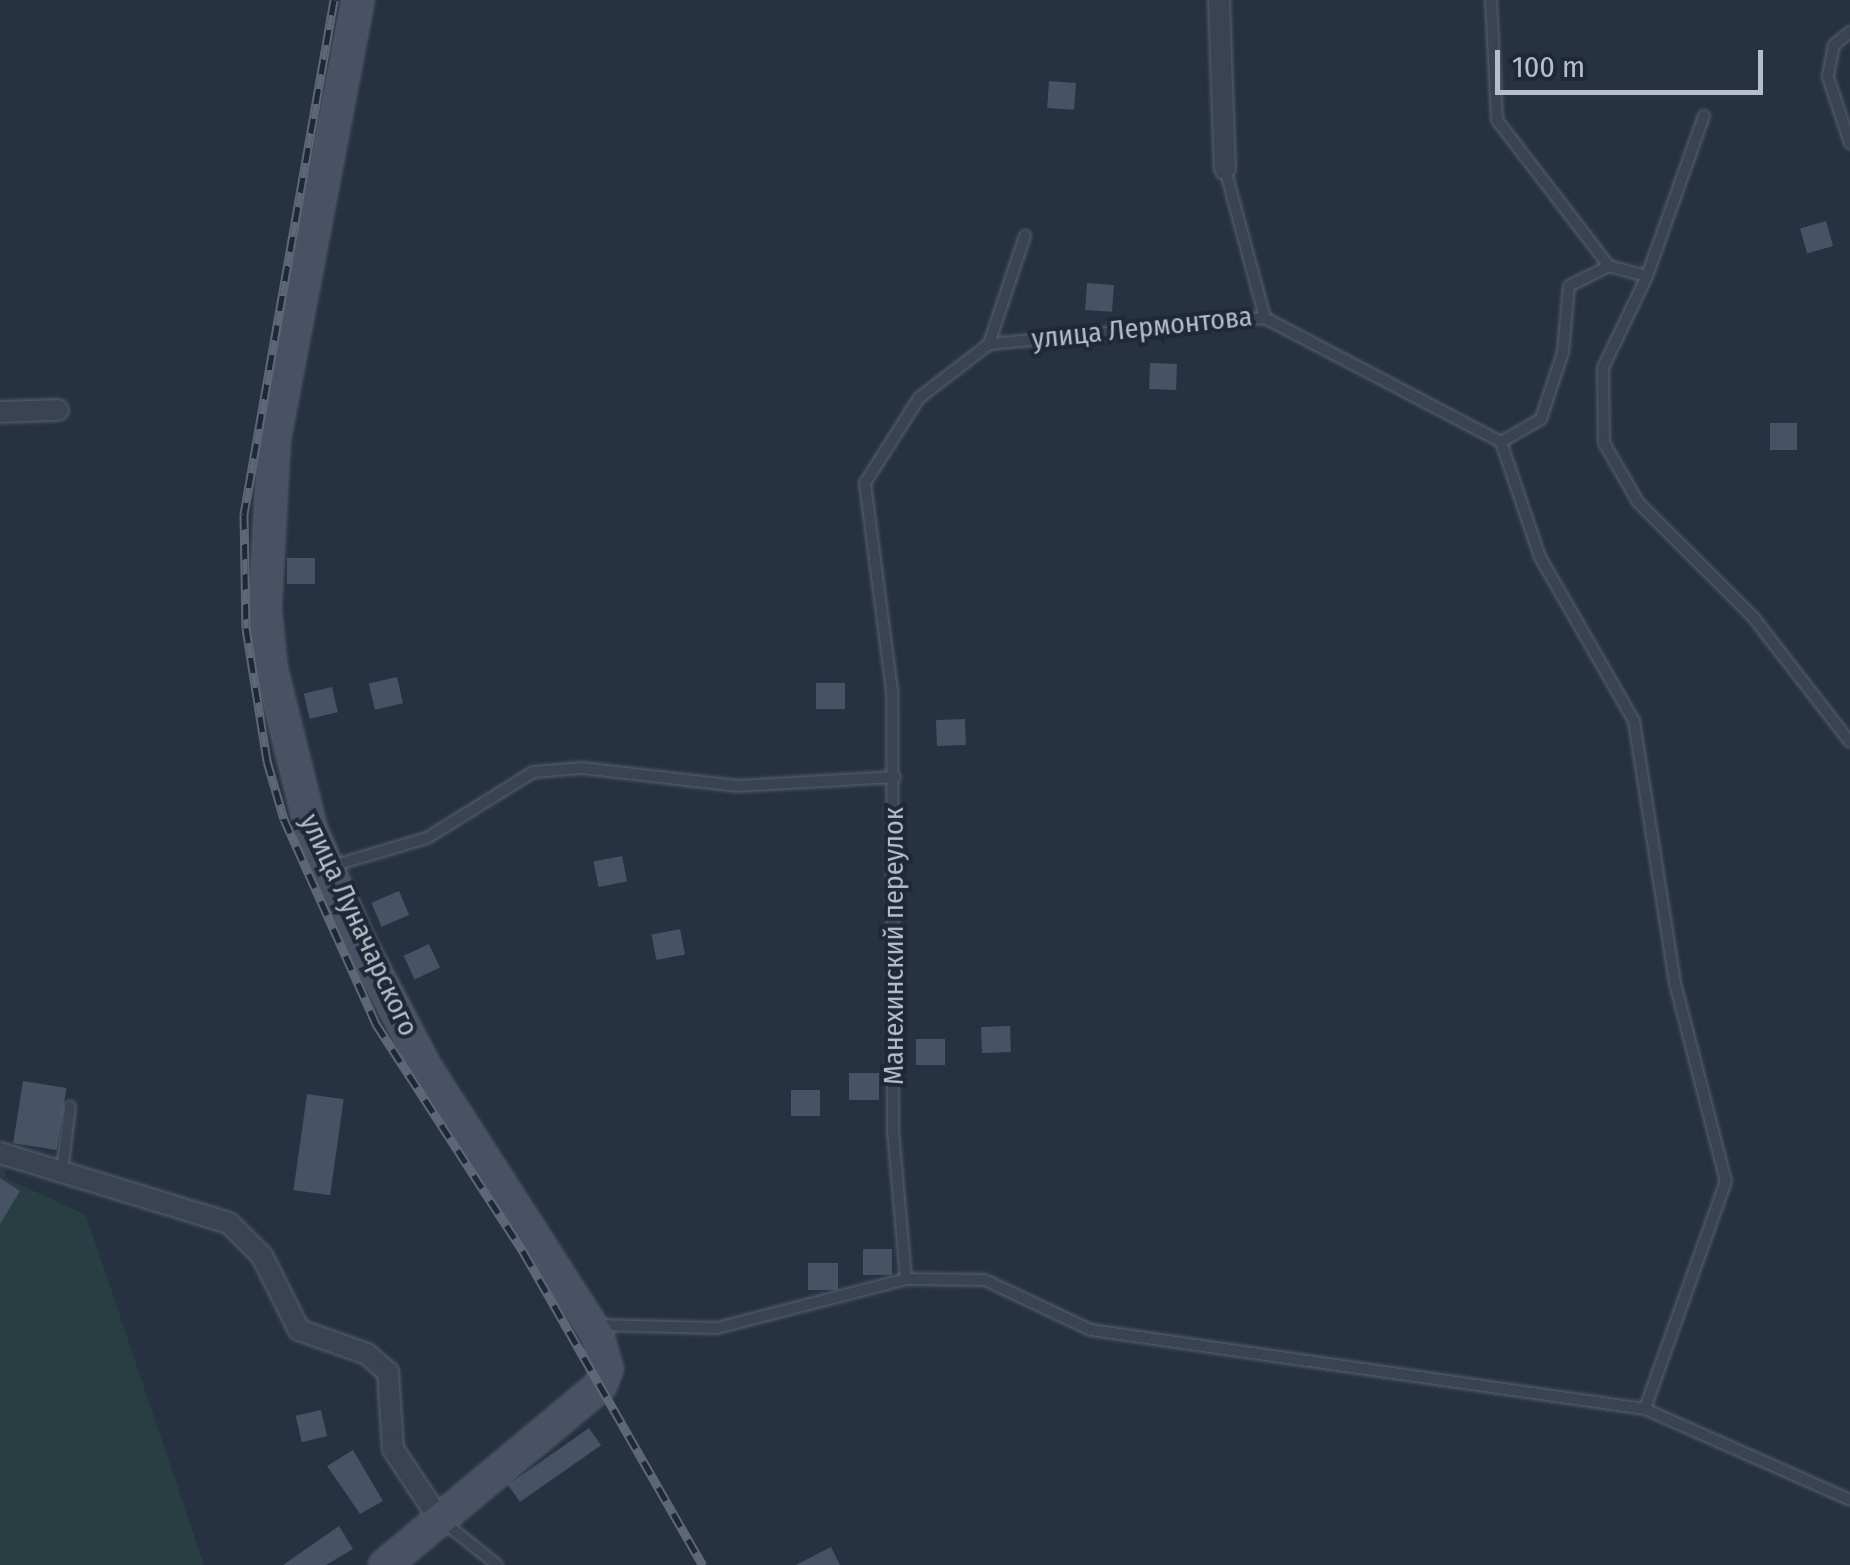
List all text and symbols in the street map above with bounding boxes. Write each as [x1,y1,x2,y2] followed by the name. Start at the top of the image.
[1500,30,1768,92] scale bar
[1512,49,1585,85] text: 100 m
[1030,300,1254,356] street label: улица Лермонтова
[877,807,911,1085] street label: Манехинский переулок
[293,809,425,1041] street label: улица Луначарского

